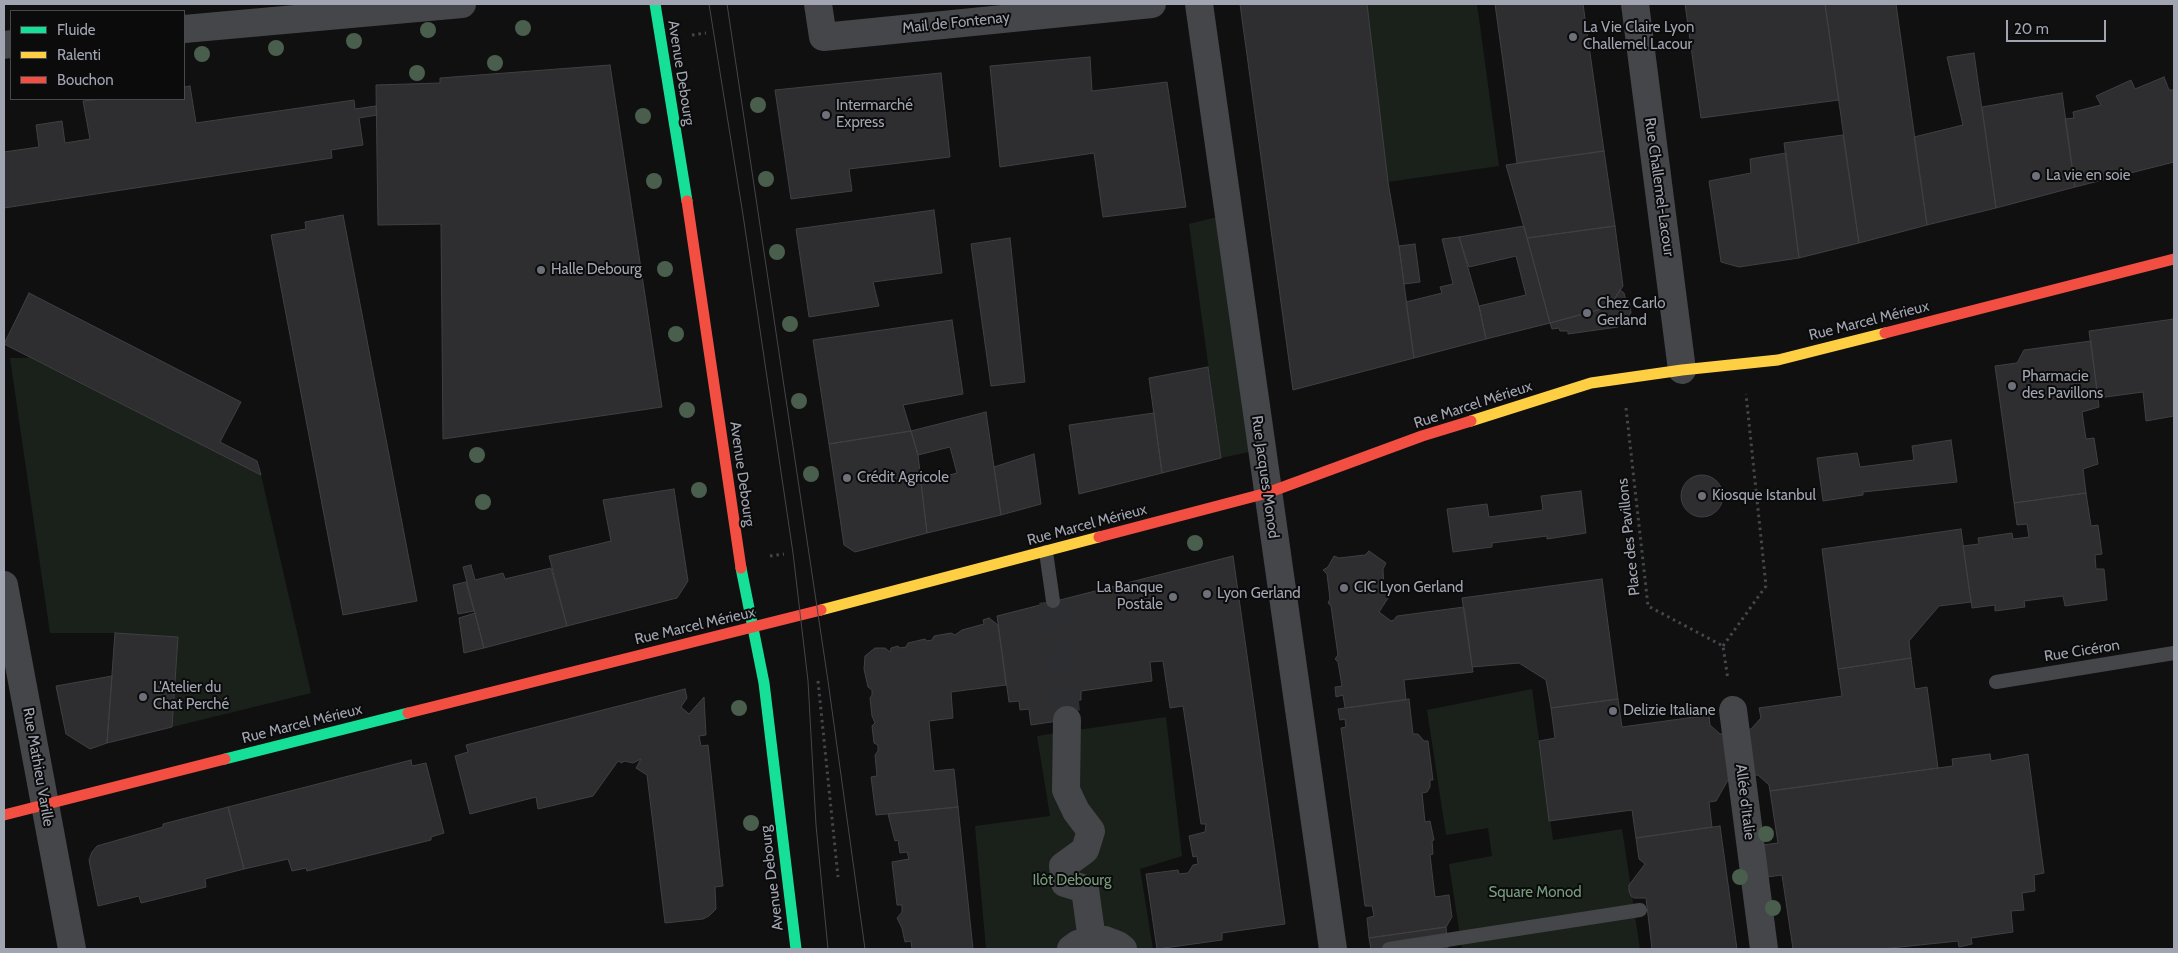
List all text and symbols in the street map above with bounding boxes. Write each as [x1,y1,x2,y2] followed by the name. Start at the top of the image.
[901,8,1011,38] street label: Mail de Fontenay
[10,10,185,100] legend
[2008,10,2108,42] scale bar
[664,19,698,127] street label: Avenue Debourg
[1583,19,1694,54] place label: La Vie Claire Lyon Challemel Lacour
[2014,20,2049,38] text: 20 m
[57,21,95,39] text: Fluide
[1567,31,1579,43] marker: La Vie Claire Lyon Challemel Lacour
[57,46,101,64] text: Ralenti
[57,71,114,89] text: Bouchon
[836,97,913,132] place label: Intermarché Express
[820,109,832,121] marker: Intermarché Express
[1640,116,1678,258] street label: Rue Challemel-Lacour
[2046,167,2130,185] place label: La vie en soie
[2030,170,2042,182] marker: La vie en soie
[551,261,642,279] place label: Halle Debourg
[535,264,547,276] marker: Halle Debourg
[1597,295,1665,330] place label: Chez Carlo Gerland
[1807,297,1931,345] street label: Rue Marcel Mérieux
[1581,307,1593,319] marker: Chez Carlo Gerland
[2022,368,2103,403] place label: Pharmacie des Pavillons
[1412,377,1534,433] street label: Rue Marcel Mérieux
[2006,380,2018,392] marker: Pharmacie des Pavillons
[1247,414,1283,540] street label: Rue Jacques Monod
[726,420,758,528] street label: Avenue Debourg
[857,469,949,487] place label: Crédit Agricole
[841,472,853,484] marker: Crédit Agricole
[1614,477,1644,597] street label: Place des Pavillons
[1712,487,1816,505] place label: Kiosque Istanbul
[1696,490,1708,502] marker: Kiosque Istanbul
[1025,500,1149,550] street label: Rue Marcel Mérieux
[1096,579,1163,614] place label: La Banque Postale
[1354,579,1463,597] place label: CIC Lyon Gerland
[1338,582,1350,594] marker: CIC Lyon Gerland
[1217,585,1301,603] place label: Lyon Gerland
[1201,588,1213,600] marker: Lyon Gerland
[1167,591,1179,603] marker: La Banque Postale
[633,603,757,649] street label: Rue Marcel Mérieux
[2043,636,2121,666] street label: Rue Cicéron
[153,679,229,714] place label: L'Atelier du Chat Perché
[137,691,149,703] marker: L'Atelier du Chat Perché
[240,700,364,748] street label: Rue Marcel Mérieux
[1623,702,1715,720] place label: Delizie Italiane
[1607,705,1619,717] marker: Delizie Italiane
[19,706,57,828] street label: Rue Mathieu Varille
[1731,763,1759,841] street label: Allée d'Italie
[757,824,787,932] street label: Avenue Debourg
[1033,872,1111,890] park label: Ilôt Debourg
[1489,884,1581,902] park label: Square Monod

